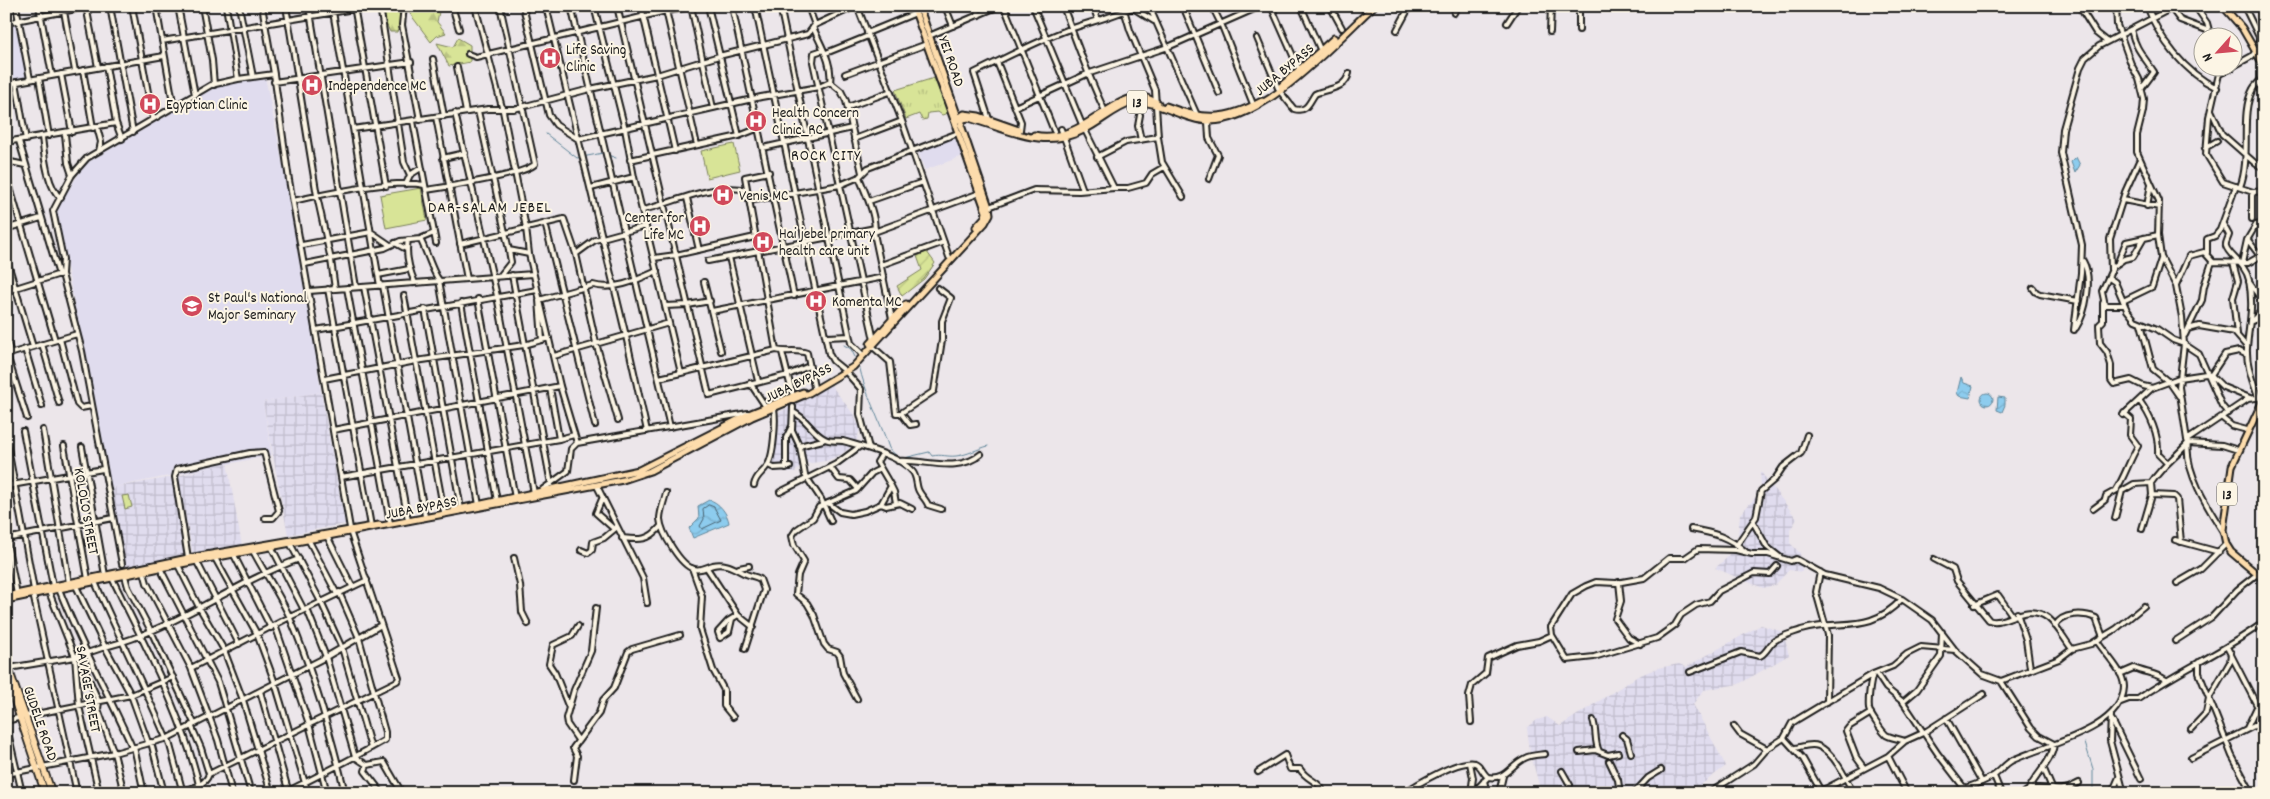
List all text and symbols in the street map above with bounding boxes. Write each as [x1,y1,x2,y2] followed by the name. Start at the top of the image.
[2192,28,2242,78] north arrow
[931,33,969,90] street label: YEI ROAD
[1251,39,1320,102] street label: JUBA BYPASS
[566,40,626,79] place label: Life Saving Clinic
[538,46,562,70] hospital icon: Life Saving Clinic
[2198,49,2219,65] text: N
[300,73,324,97] hospital icon: Independence MC
[328,76,427,98] place label: Independence MC
[1127,90,1147,114] road number: 13
[138,92,162,116] hospital icon: Egyptian Clinic
[166,95,247,117] place label: Egyptian Clinic
[772,103,859,142] place label: Health Concern Clinic_RC
[744,109,768,133] hospital icon: Health Concern Clinic_RC
[791,145,861,168] district label: ROCK CITY
[711,183,735,207] hospital icon: Venis MC
[739,186,788,208] place label: Venis MC
[428,197,552,220] district label: DAR-SALAM JEBEL
[624,208,684,247] place label: Center for Life MC
[688,214,712,238] hospital icon: Center for Life MC
[779,224,876,263] place label: Hai jebel primary health care unit
[751,230,775,254] hospital icon: Hai jebel primary health care unit
[208,288,308,327] place label: St Paul's National Major Seminary
[804,289,828,313] hospital icon: Komenta MC
[832,292,902,314] place label: Komenta MC
[180,294,204,318] school or university icon: St Paul's National Major Seminary
[762,358,836,410] street label: JUBA BYPASS
[67,466,104,557] street label: KOLOLO STREET
[2217,482,2237,506] road number: 13
[384,491,459,527] street label: JUBA BYPASS
[69,644,105,734] street label: SAVAGE STREET
[16,683,62,764] street label: GUDELE ROAD

